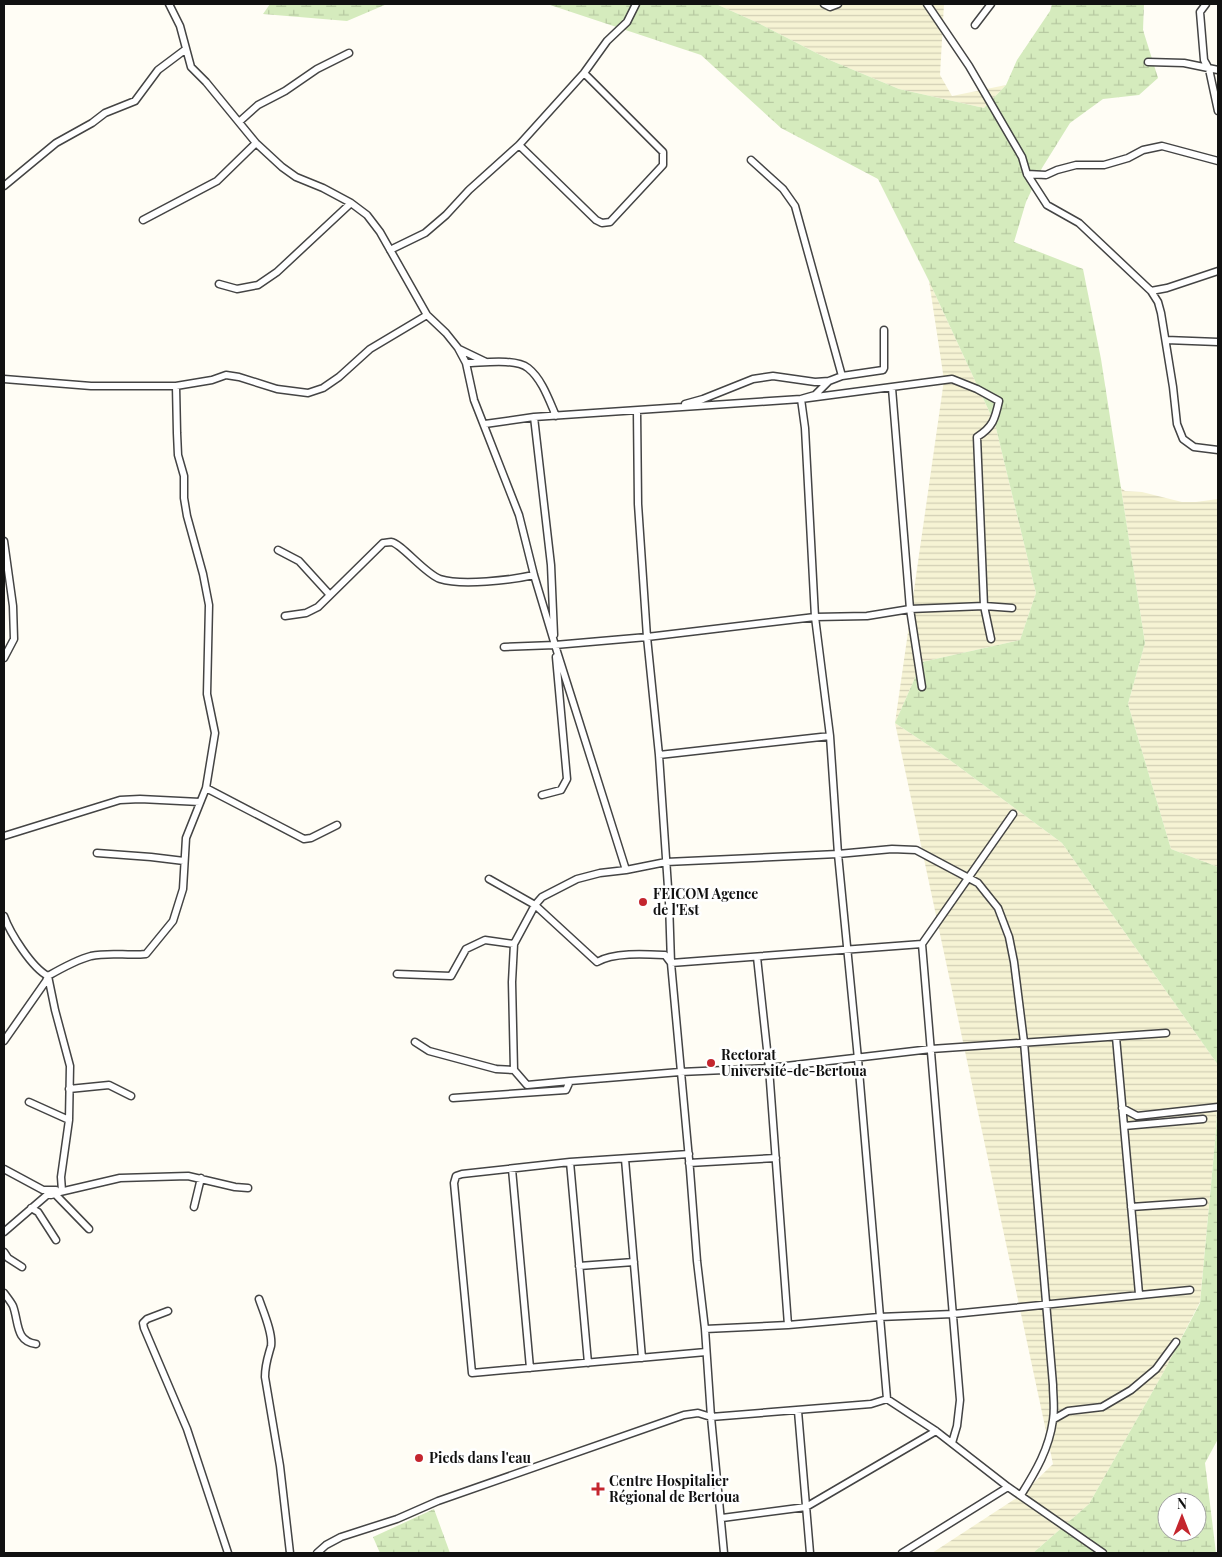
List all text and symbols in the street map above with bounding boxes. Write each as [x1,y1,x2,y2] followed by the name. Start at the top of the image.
[653,884,758,919] place label: FEICOM Agence de l'Est
[637,896,649,908] marker: FEICOM Agence de l'Est
[721,1045,868,1080] place label: Rectorat Université-de-Bertoua
[705,1057,717,1069] marker: Rectorat Université-de-Bertoua
[429,1448,532,1467] place label: Pieds dans l'eau
[413,1452,425,1464] marker: Pieds dans l'eau
[609,1471,740,1506] place label: Centre Hospitalier Régional de Bertoua
[591,1482,605,1496] marker: Centre Hospitalier Régional de Bertoua
[1157,1492,1207,1542] north arrow
[1177,1494,1187,1513] text: N

